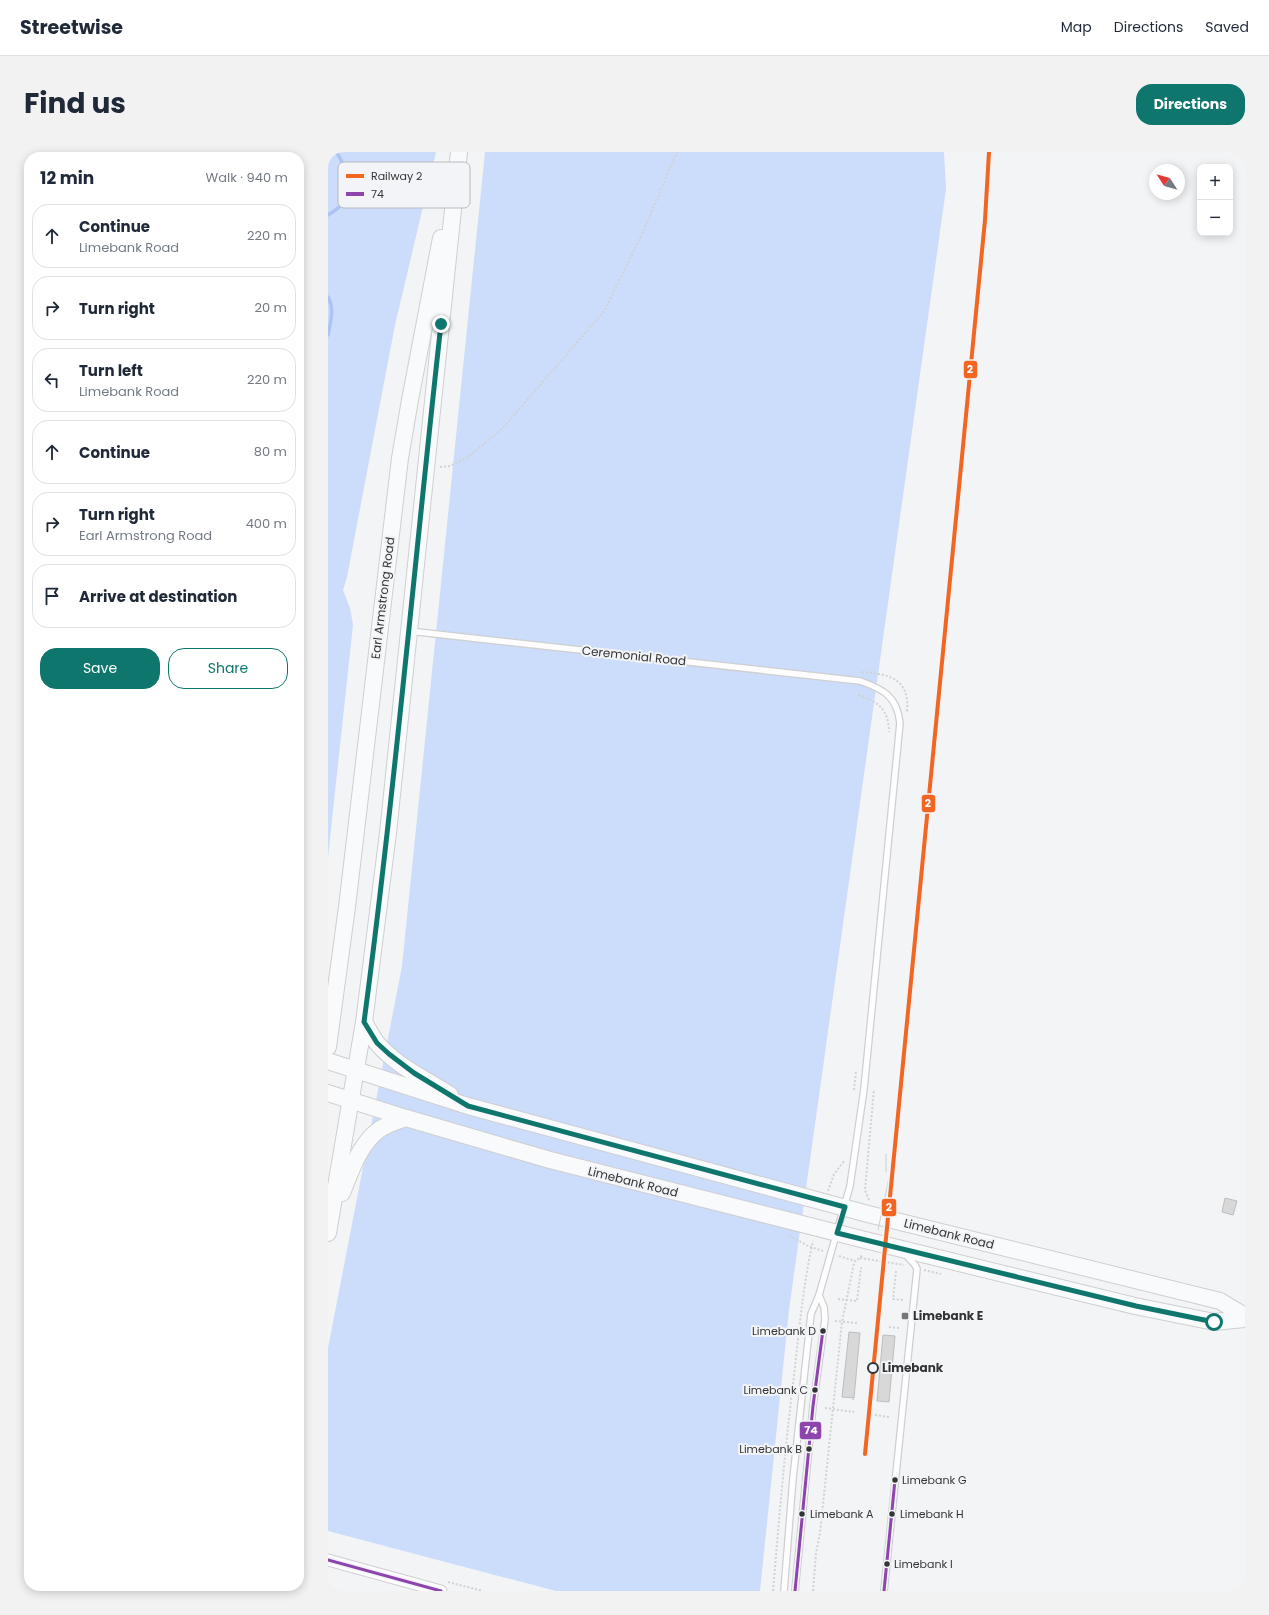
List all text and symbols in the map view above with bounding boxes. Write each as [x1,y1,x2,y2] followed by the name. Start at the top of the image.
[20,14,123,41] text: Streetwise
[1061,17,1092,37] text: Map
[1114,17,1183,37] text: Directions
[1205,17,1249,37] text: Saved
[24,84,126,123] text: Find us
[1136,84,1245,125] button: Directions
[338,162,470,208] legend
[1149,164,1185,200] north arrow
[1197,164,1233,236] map controls
[1197,164,1233,200] button: +
[40,166,94,190] text: 12 min
[206,168,288,187] text: Walk · 940 m
[371,168,422,184] text: Railway 2
[371,186,384,202] text: 74
[1197,200,1233,236] button: −
[79,216,150,237] text: Continue
[41,225,63,247] icon: ahead
[247,226,287,245] text: 220 m
[79,238,179,257] text: Limebank Road
[41,297,63,319] icon: right
[79,298,155,319] text: Turn right
[254,298,287,317] text: 20 m
[432,315,450,333] route end
[79,360,143,381] text: Turn left
[963,360,978,379] line badge: 2
[967,361,973,377] text: 2
[41,369,63,391] icon: left
[247,370,287,389] text: 220 m
[79,382,179,401] text: Limebank Road
[41,441,63,463] icon: ahead
[79,442,150,463] text: Continue
[254,442,287,461] text: 80 m
[79,504,155,525] text: Turn right
[41,513,63,535] icon: right
[246,514,287,533] text: 400 m
[79,526,212,545] text: Earl Armstrong Road
[367,536,398,660] street label: Earl Armstrong Road
[41,585,63,607] icon: arrive
[79,586,237,607] text: Arrive at destination
[581,642,687,669] street label: Ceremonial Road
[40,648,160,689] button: Save
[168,648,288,689] button: Share
[921,794,936,813] line badge: 2
[925,795,931,811] text: 2
[586,1162,680,1201] street label: Limebank Road
[881,1198,897,1217] line badge: 2
[886,1199,892,1215] text: 2
[902,1214,996,1253] street label: Limebank Road
[913,1307,983,1324] place label: Limebank E
[900,1311,910,1321] marker: Limebank E
[1205,1313,1223,1331] route start
[752,1323,816,1339] place label: Limebank D
[818,1326,828,1336] marker: Limebank D
[882,1359,944,1376] place label: Limebank
[867,1362,879,1374] marker: Limebank
[743,1382,808,1398] place label: Limebank C
[810,1385,820,1395] marker: Limebank C
[799,1421,822,1440] line badge: 74
[804,1422,818,1438] text: 74
[739,1441,802,1457] place label: Limebank B
[804,1444,814,1454] marker: Limebank B
[902,1472,967,1488] place label: Limebank G
[890,1475,900,1485] marker: Limebank G
[810,1506,874,1522] place label: Limebank A
[900,1506,964,1522] place label: Limebank H
[797,1509,807,1519] marker: Limebank A
[887,1509,897,1519] marker: Limebank H
[894,1556,953,1572] place label: Limebank I
[882,1559,892,1569] marker: Limebank I

